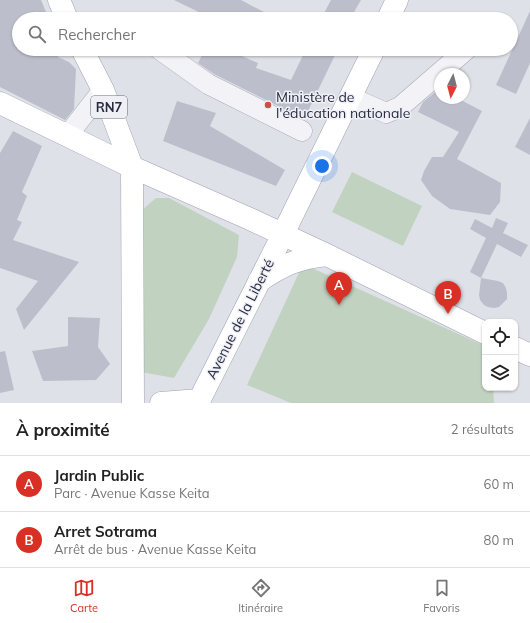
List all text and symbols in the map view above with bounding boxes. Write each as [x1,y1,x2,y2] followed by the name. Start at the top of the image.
[12,12,518,56] search box
[26,23,48,45] icon: search
[58,25,136,44] text: Rechercher
[434,68,470,104] north arrow
[276,88,410,122] place label: Ministère de l'éducation nationale
[91,96,127,118] road number: RN7
[263,100,273,110] marker: Ministère de l'éducation nationale
[312,156,332,176] your location
[202,256,278,382] street label: Avenue de la Liberté
[326,272,352,305] pin: A
[435,281,461,314] pin: B
[482,319,518,391] map controls
[482,319,518,355] button: locate
[482,355,518,391] button: layers
[16,419,110,440] text: À proximité
[451,421,514,437] text: 2 résultats
[54,466,144,485] text: Jardin Public
[24,476,34,492] text: A
[484,476,514,492] text: 60 m
[54,485,210,501] text: Parc · Avenue Kasse Keita
[54,522,157,541] text: Arret Sotrama
[25,532,33,548] text: B
[484,532,514,548] text: 80 m
[54,541,256,557] text: Arrêt de bus · Avenue Kasse Keita
[70,577,98,615] tab: Carte
[238,577,283,615] tab: Itinéraire
[423,577,460,615] tab: Favoris

